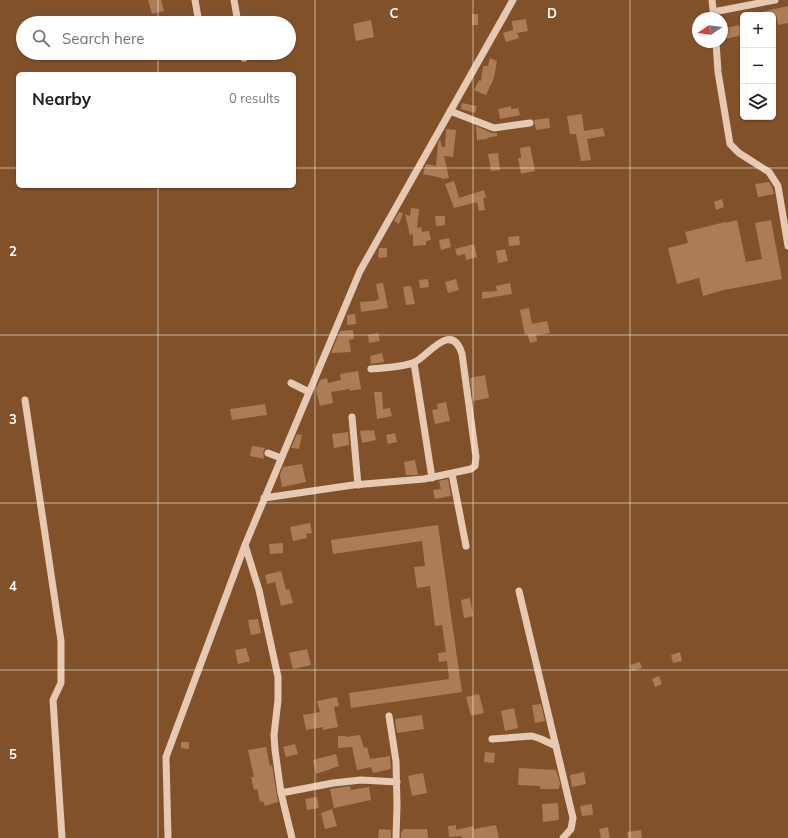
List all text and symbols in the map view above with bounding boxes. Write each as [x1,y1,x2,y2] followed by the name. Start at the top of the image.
[390,5,399,21] text: C
[547,5,557,21] text: D
[692,12,728,48] north arrow
[740,12,776,120] map controls
[740,12,776,48] button: +
[16,16,296,60] search box
[30,27,52,49] icon: search
[62,29,144,48] text: Search here
[740,48,776,84] button: −
[740,84,776,120] button: layers
[32,88,91,109] text: Nearby
[229,90,280,106] text: 0 results
[9,243,17,259] text: 2
[9,411,17,427] text: 3
[9,578,17,594] text: 4
[9,746,17,762] text: 5

